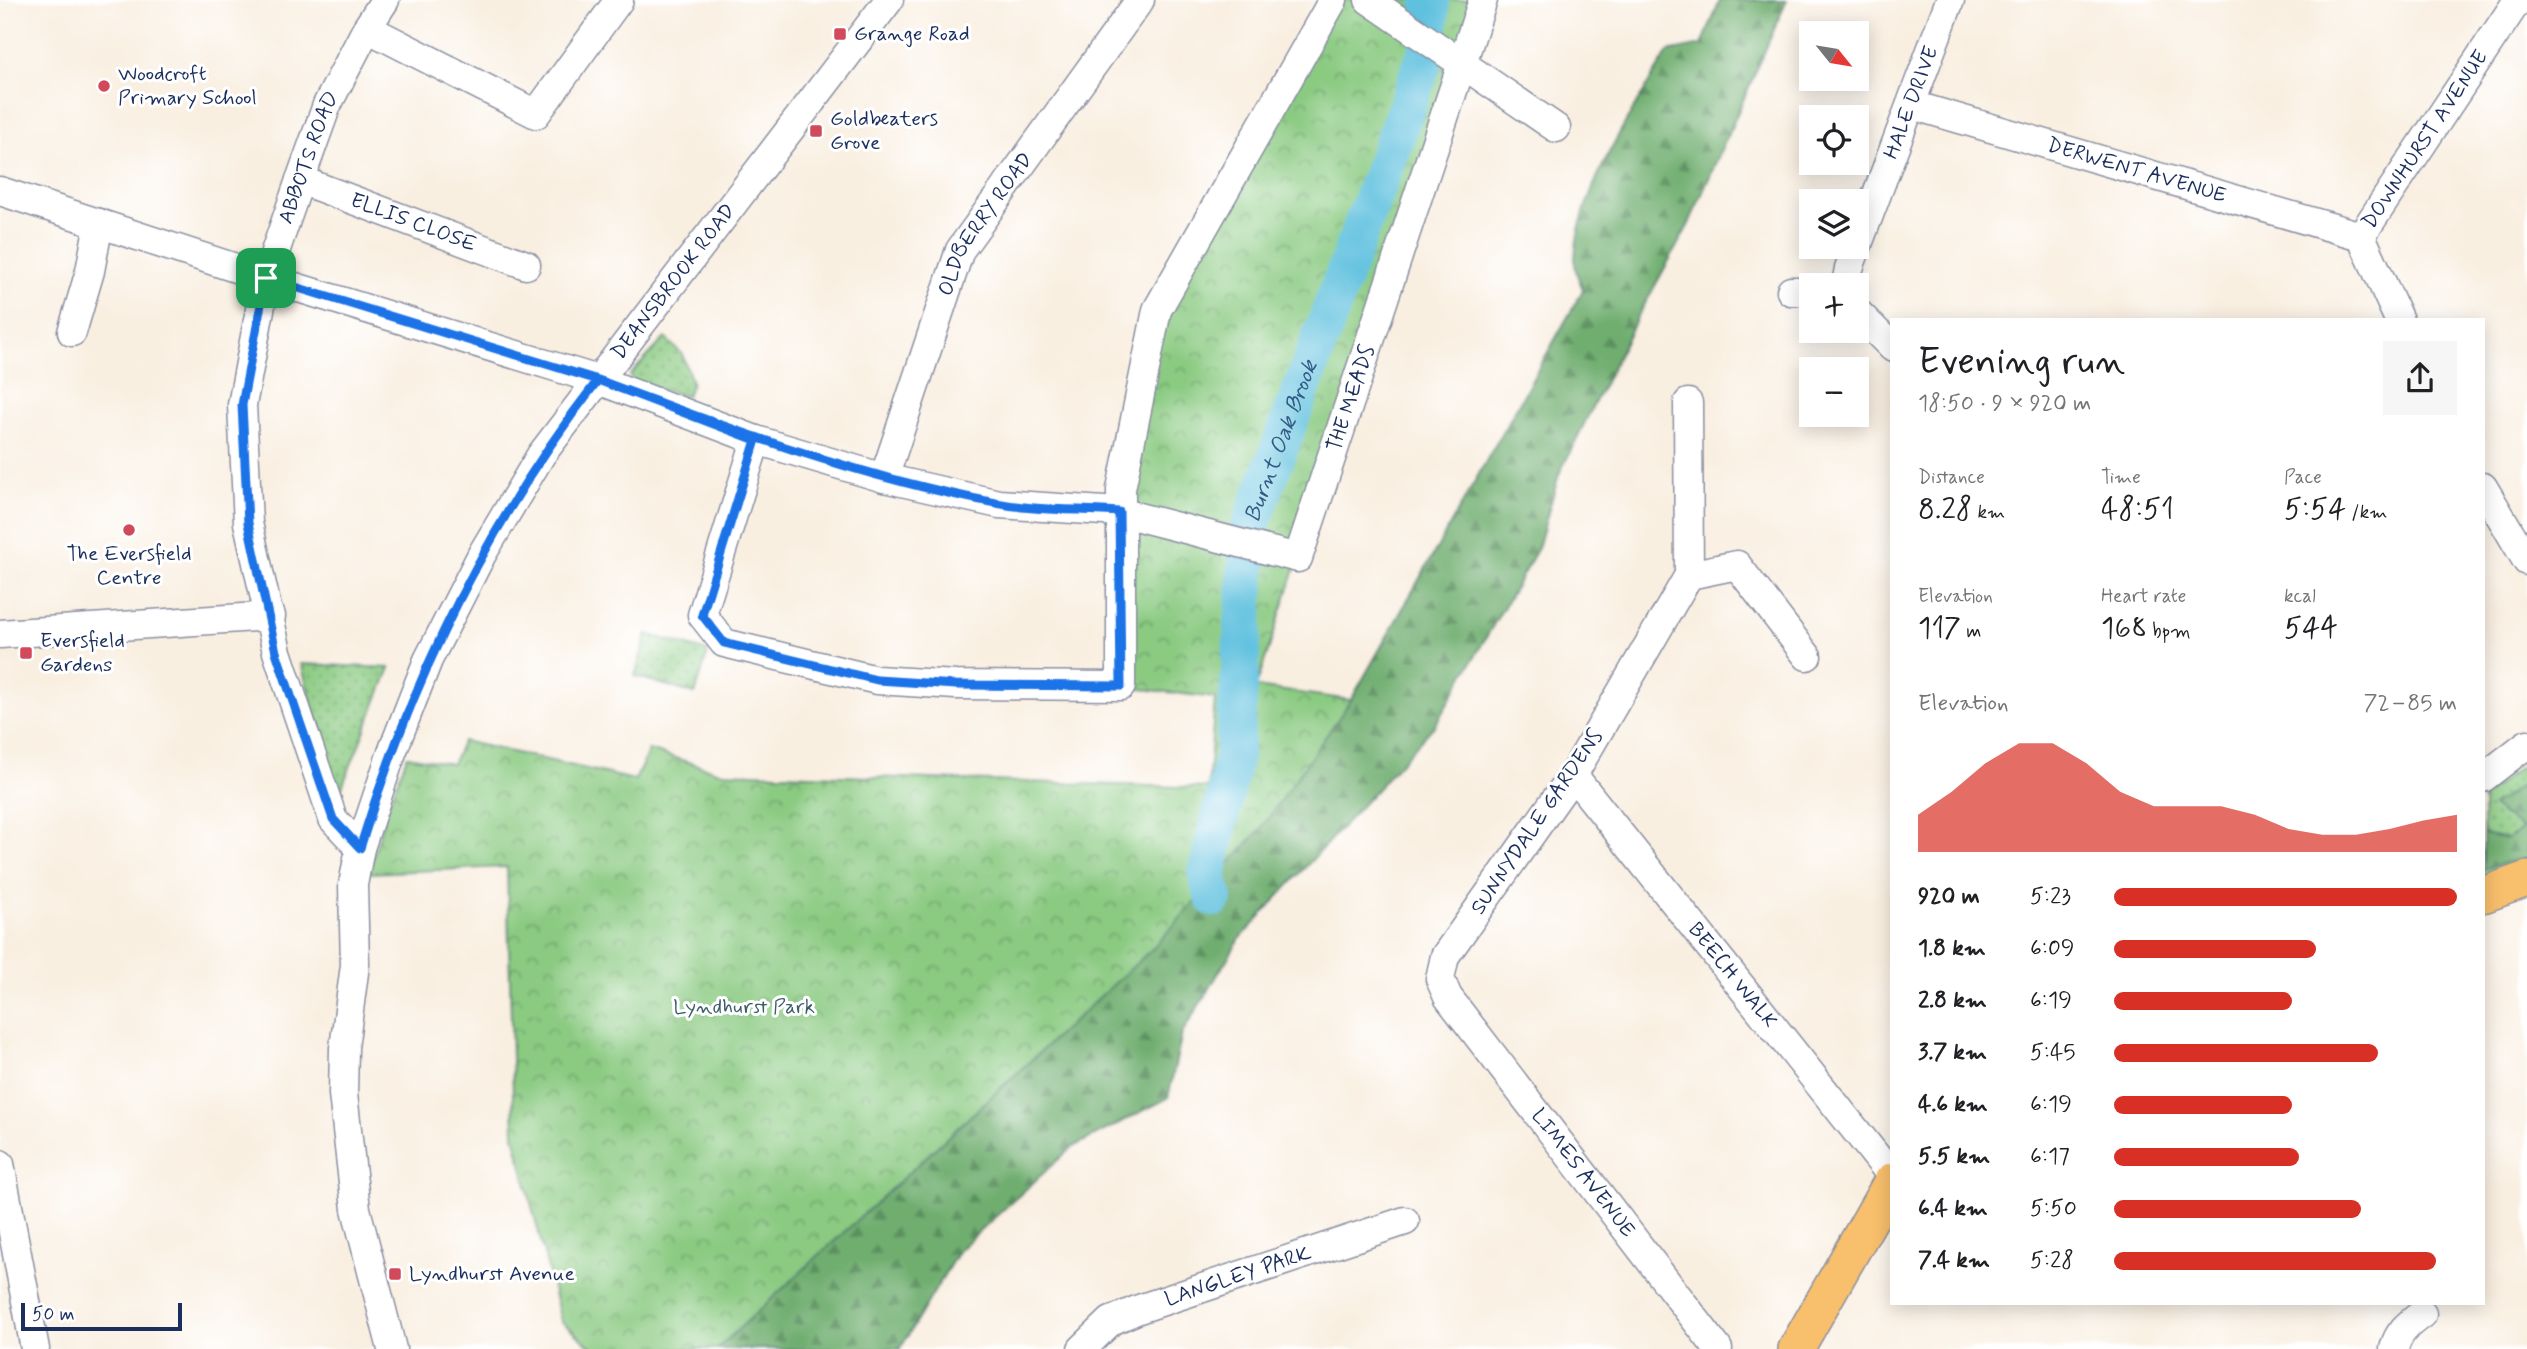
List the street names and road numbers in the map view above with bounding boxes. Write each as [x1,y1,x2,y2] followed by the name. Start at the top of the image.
[1877,42,1945,163] street label: HALE DRIVE
[2356,45,2495,234] street label: DOWNHURST AVENUE
[272,86,346,228] street label: ABBOTS ROAD
[2044,131,2230,210] street label: DERWENT AVENUE
[932,147,1040,300] street label: OLDBERRY ROAD
[346,186,480,259] street label: ELLIS CLOSE
[605,198,742,366] street label: DEANSBROOK ROAD
[1320,341,1382,455] street label: THE MEADS
[1464,723,1610,920] street label: SUNNYDALE GARDENS
[1682,917,1783,1034] street label: BEECH WALK
[1525,1103,1641,1243] street label: LIMES AVENUE
[1161,1239,1315,1314] street label: LANGLEY PARK

